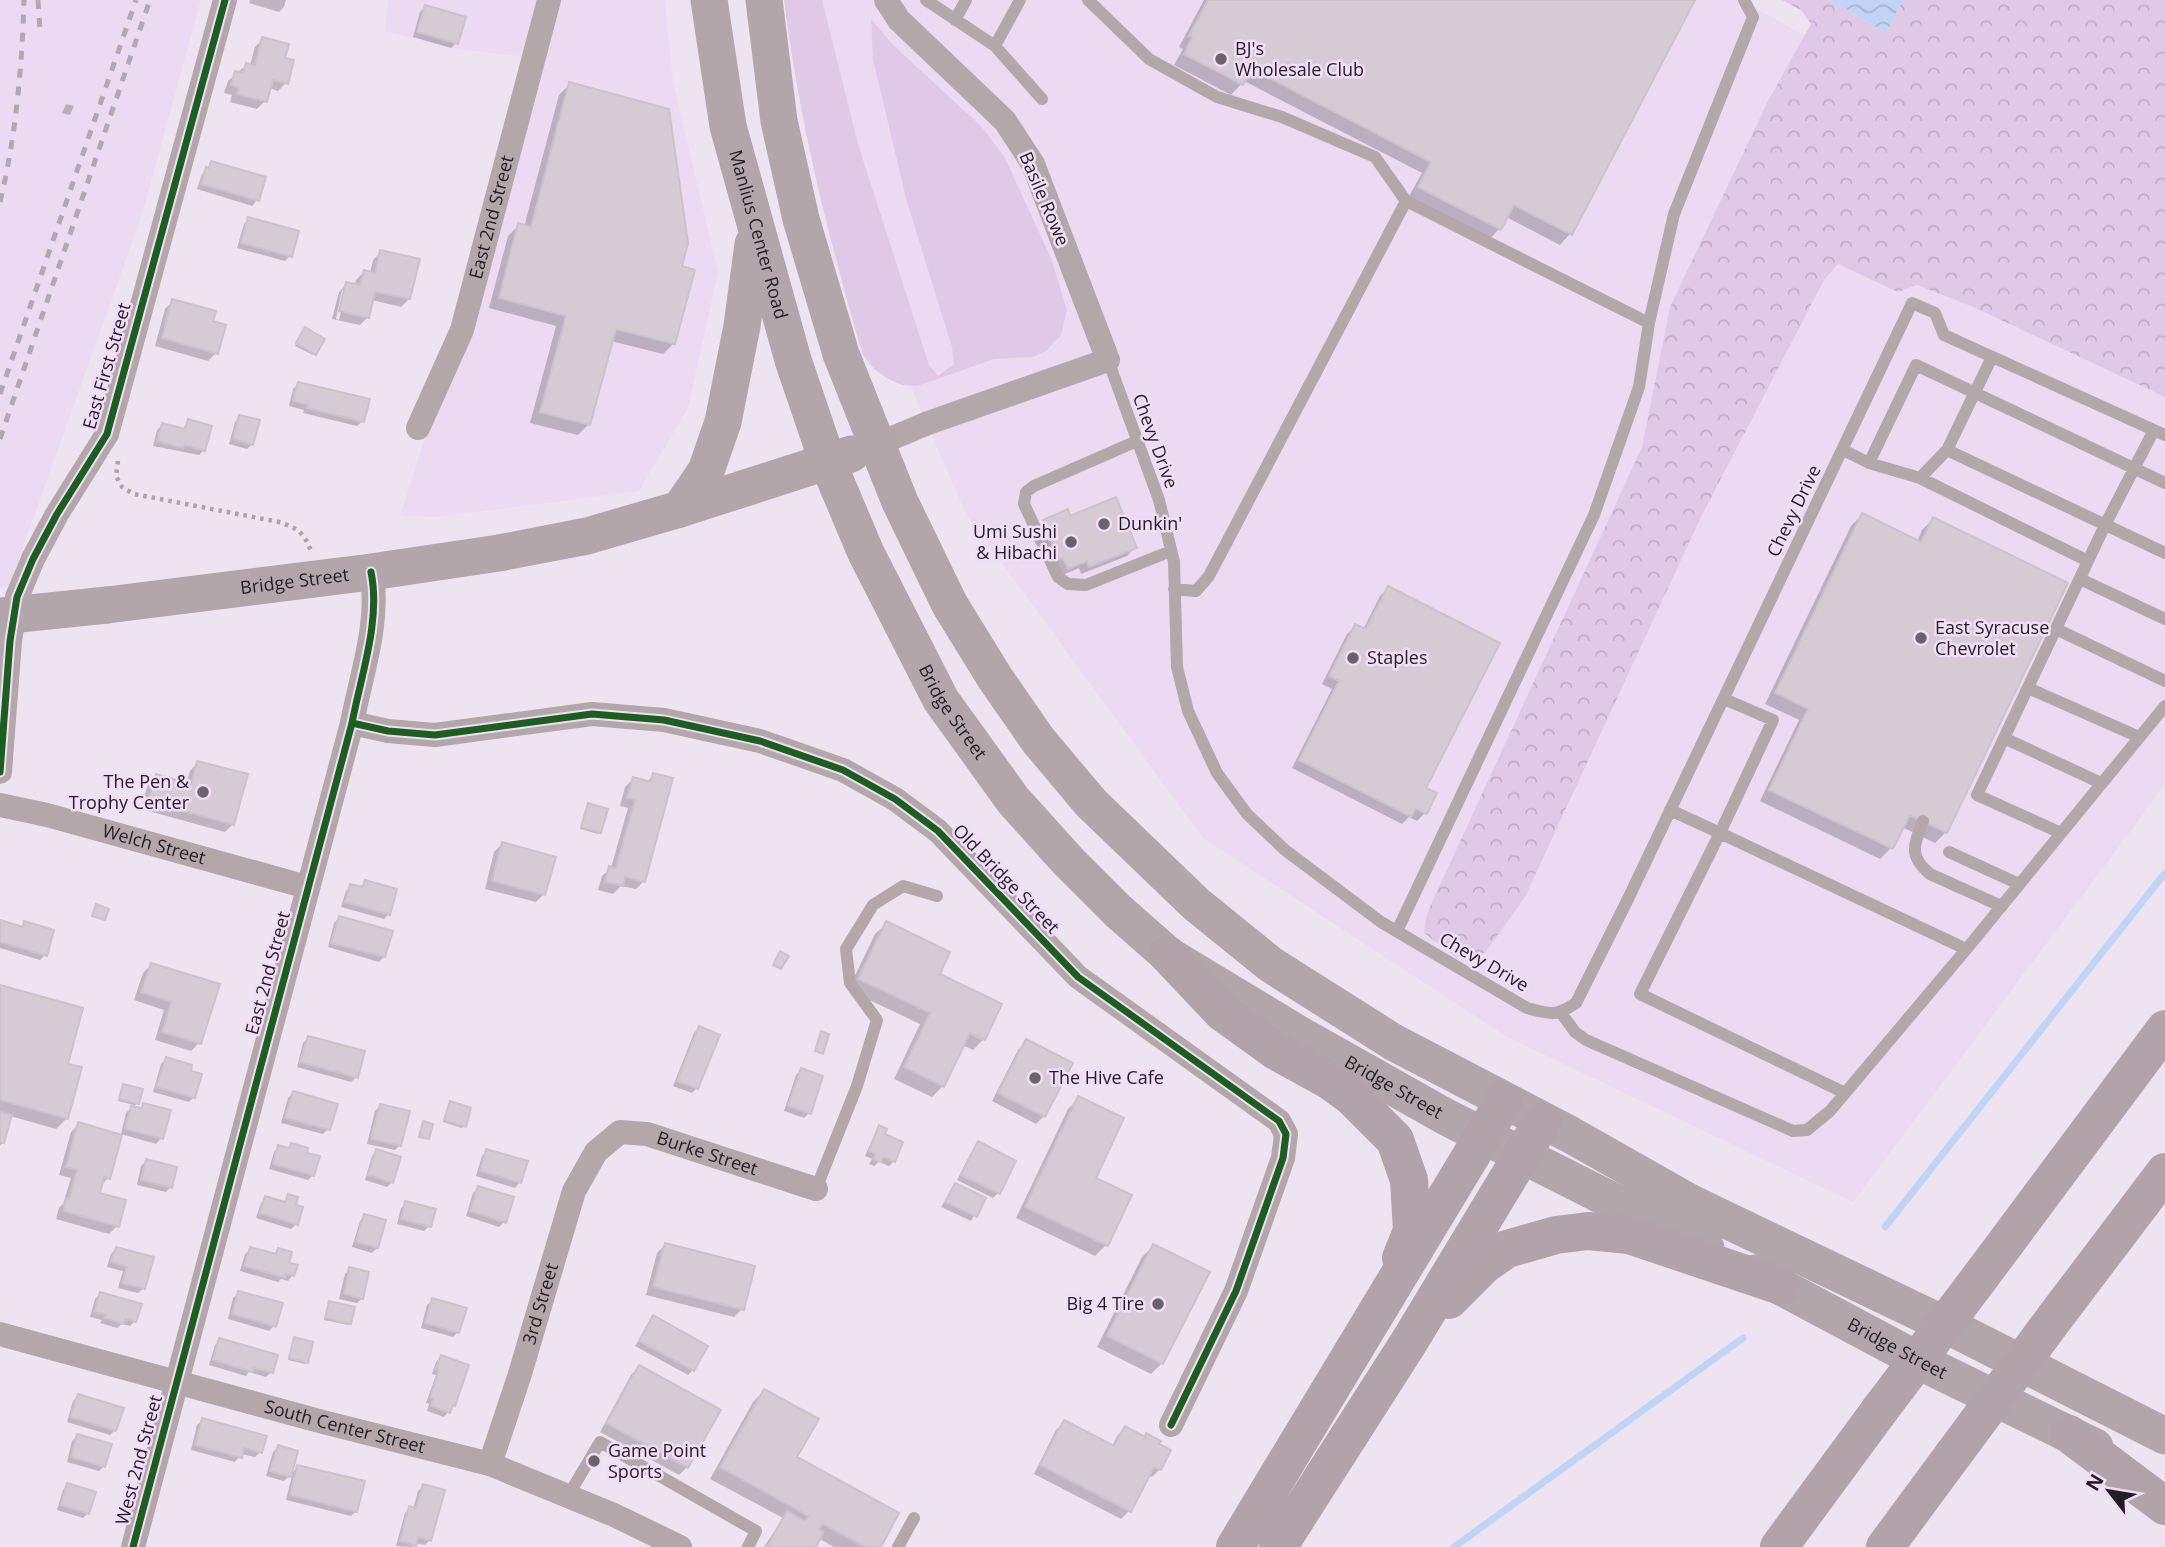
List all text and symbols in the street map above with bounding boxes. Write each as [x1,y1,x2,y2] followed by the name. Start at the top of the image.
[1235,36,1364,81] place label: BJ's Wholesale Club
[1213,51,1229,67] marker: BJ's Wholesale Club
[724,147,794,322] street label: Manlius Center Road
[1014,148,1076,249] street label: Basile Rowe
[463,153,519,282] street label: East 2nd Street
[76,300,136,432] street label: East First Street
[1128,390,1184,491] street label: Chevy Drive
[1761,461,1826,560] street label: Chevy Drive
[1118,511,1182,535] place label: Dunkin'
[1096,516,1112,532] marker: Dunkin'
[973,519,1057,564] place label: Umi Sushi & Hibachi
[1063,534,1079,550] marker: Umi Sushi & Hibachi
[239,562,350,599] street label: Bridge Street
[1935,615,2049,660] place label: East Syracuse Chevrolet
[1913,630,1929,646] marker: East Syracuse Chevrolet
[1367,645,1428,669] place label: Staples
[1345,650,1361,666] marker: Staples
[914,660,993,764] street label: Bridge Street
[69,769,190,814] place label: The Pen & Trophy Center
[195,784,211,800] marker: The Pen & Trophy Center
[100,818,208,869] street label: Welch Street
[948,818,1065,938] street label: Old Bridge Street
[239,908,295,1037] street label: East 2nd Street
[1436,926,1533,996] street label: Chevy Drive
[1340,1049,1448,1124] street label: Bridge Street
[1049,1065,1164,1089] place label: The Hive Cafe
[1027,1070,1043,1086] marker: The Hive Cafe
[654,1125,761,1180] street label: Burke Street
[516,1260,563,1347] street label: 3rd Street
[1066,1291,1144,1315] place label: Big 4 Tire
[1150,1296,1166,1312] marker: Big 4 Tire
[1844,1312,1951,1384] street label: Bridge Street
[109,1392,167,1527] street label: West 2nd Street
[262,1394,428,1458] street label: South Center Street
[608,1438,706,1483] place label: Game Point Sports
[586,1453,602,1469] marker: Game Point Sports
[2074,1456,2144,1526] north arrow
[2079,1469,2110,1496] text: N

